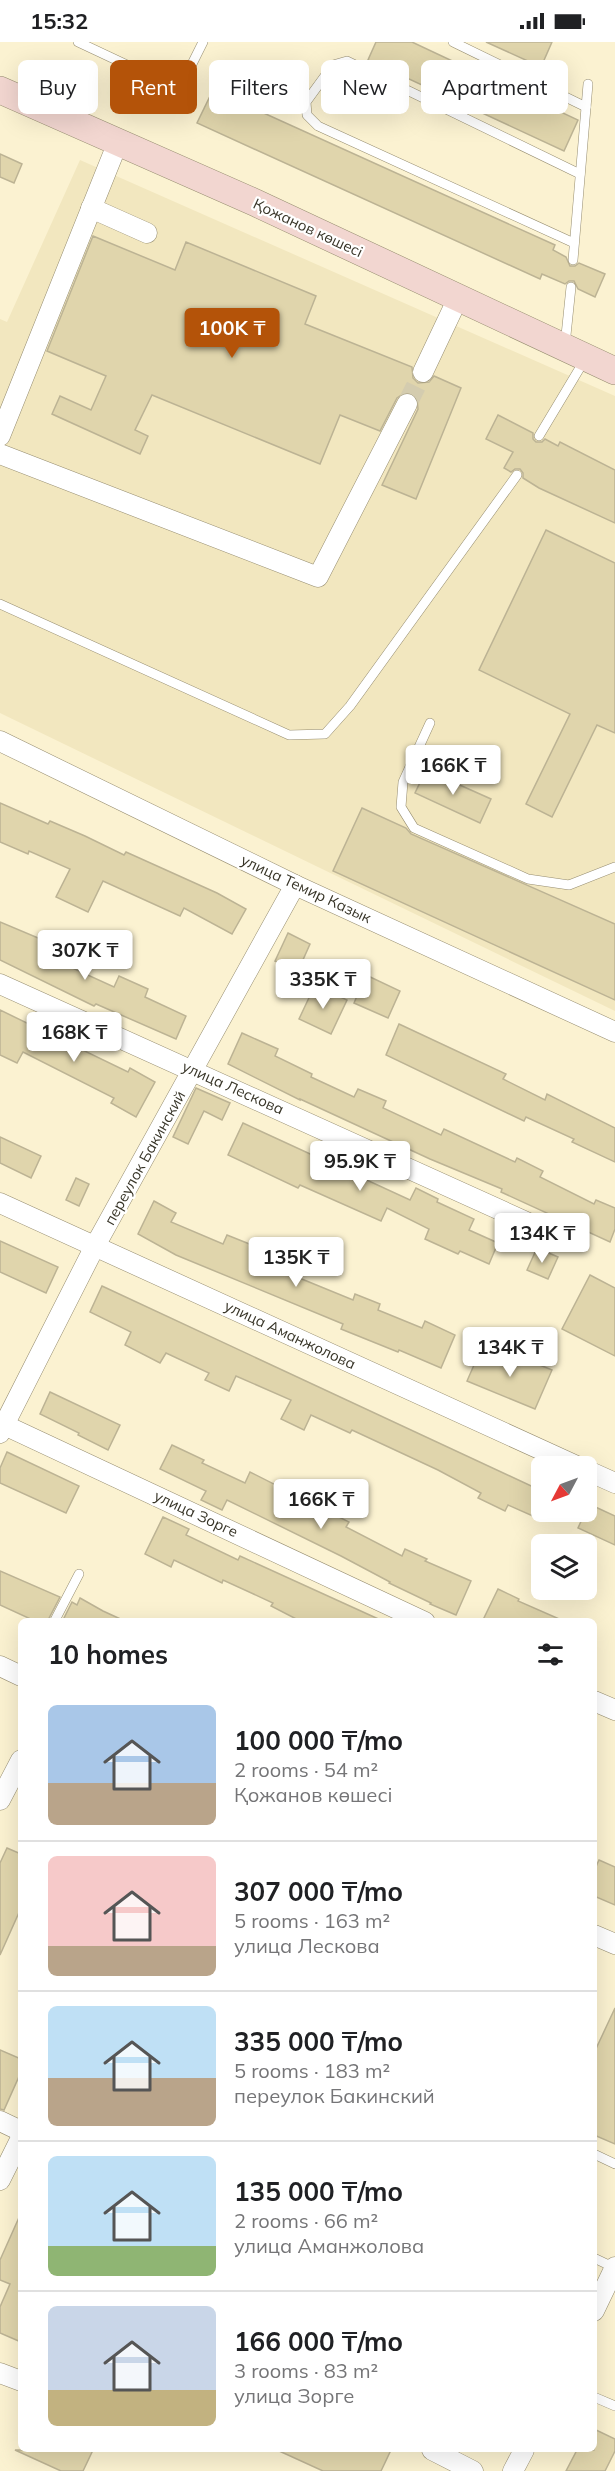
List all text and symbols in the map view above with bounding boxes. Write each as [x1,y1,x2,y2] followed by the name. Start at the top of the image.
[30,7,88,35] text: 15:32
[18,60,98,114] chip: Buy
[110,60,197,114] chip: Rent
[209,60,309,114] chip: Filters
[321,60,409,114] chip: New
[421,60,568,114] chip: Apartment
[250,194,366,261] street label: Қожанов көшесі
[183,308,281,359] pin: 100K ₸
[199,315,265,340] text: 100K ₸
[404,745,502,796] pin: 166K ₸
[420,752,486,777] text: 166K ₸
[238,850,375,928] street label: улица Темир Казык
[36,930,134,981] pin: 307K ₸
[52,937,118,962] text: 307K ₸
[274,959,372,1010] pin: 335K ₸
[290,966,356,991] text: 335K ₸
[25,1012,123,1063] pin: 168K ₸
[41,1019,107,1044] text: 168K ₸
[179,1057,287,1118] street label: улица Лескова
[100,1087,189,1228] street label: переулок Бакинский
[305,1141,415,1192] pin: 95.9K ₸
[324,1148,396,1173] text: 95.9K ₸
[493,1213,591,1264] pin: 134K ₸
[509,1220,575,1245] text: 134K ₸
[247,1237,345,1288] pin: 135K ₸
[263,1244,329,1269] text: 135K ₸
[222,1296,359,1373] street label: улица Аманжолова
[461,1327,559,1378] pin: 134K ₸
[477,1334,543,1359] text: 134K ₸
[531,1456,597,1522] north arrow
[531,1456,597,1600] map controls
[272,1479,370,1530] pin: 166K ₸
[151,1486,241,1541] street label: улица Зорге
[288,1486,354,1511] text: 166K ₸
[531,1534,597,1600] button: layers
[48,1638,168,1671] text: 10 homes
[534,1638,567,1671] icon: filters
[234,1724,403,1757] text: 100 000 ₸/mo
[96,1729,168,1801] icon: home
[234,1757,378,1782] text: 2 rooms · 54 m²
[234,1782,392,1807] text: Қожанов көшесі
[234,1875,403,1908] text: 307 000 ₸/mo
[96,1880,168,1952] icon: home
[234,1908,390,1933] text: 5 rooms · 163 m²
[234,1933,380,1958] text: улица Лескова
[234,2025,403,2058] text: 335 000 ₸/mo
[96,2030,168,2102] icon: home
[234,2058,390,2083] text: 5 rooms · 183 m²
[234,2083,435,2108] text: переулок Бакинский
[234,2175,403,2208] text: 135 000 ₸/mo
[96,2180,168,2252] icon: home
[234,2208,378,2233] text: 2 rooms · 66 m²
[234,2233,424,2258] text: улица Аманжолова
[234,2325,403,2358] text: 166 000 ₸/mo
[96,2330,168,2402] icon: home
[234,2358,378,2383] text: 3 rooms · 83 m²
[234,2383,354,2408] text: улица Зорге

